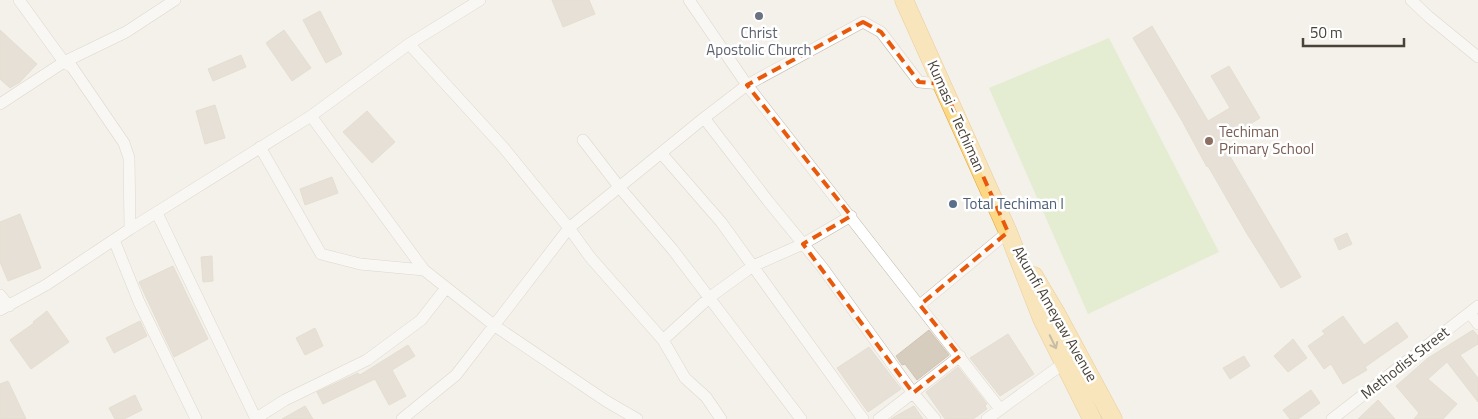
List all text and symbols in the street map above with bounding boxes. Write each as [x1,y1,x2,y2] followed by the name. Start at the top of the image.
[753,10,765,22] marker: Christ Apostolic Church
[1303,15,1404,47] scale bar
[706,21,812,61] place label: Christ Apostolic Church
[1310,21,1343,44] text: 50 m
[922,56,991,175] street label: Kumasi - Techiman
[1219,120,1314,160] place label: Techiman Primary School
[1203,135,1215,147] marker: Techiman Primary School
[963,192,1064,215] place label: Total Techiman I
[947,198,959,210] marker: Total Techiman I
[1007,242,1104,386] street label: Akumfi Ameyaw Avenue
[1356,320,1454,405] street label: Methodist Street
[1049,334,1058,349] one-way arrow

